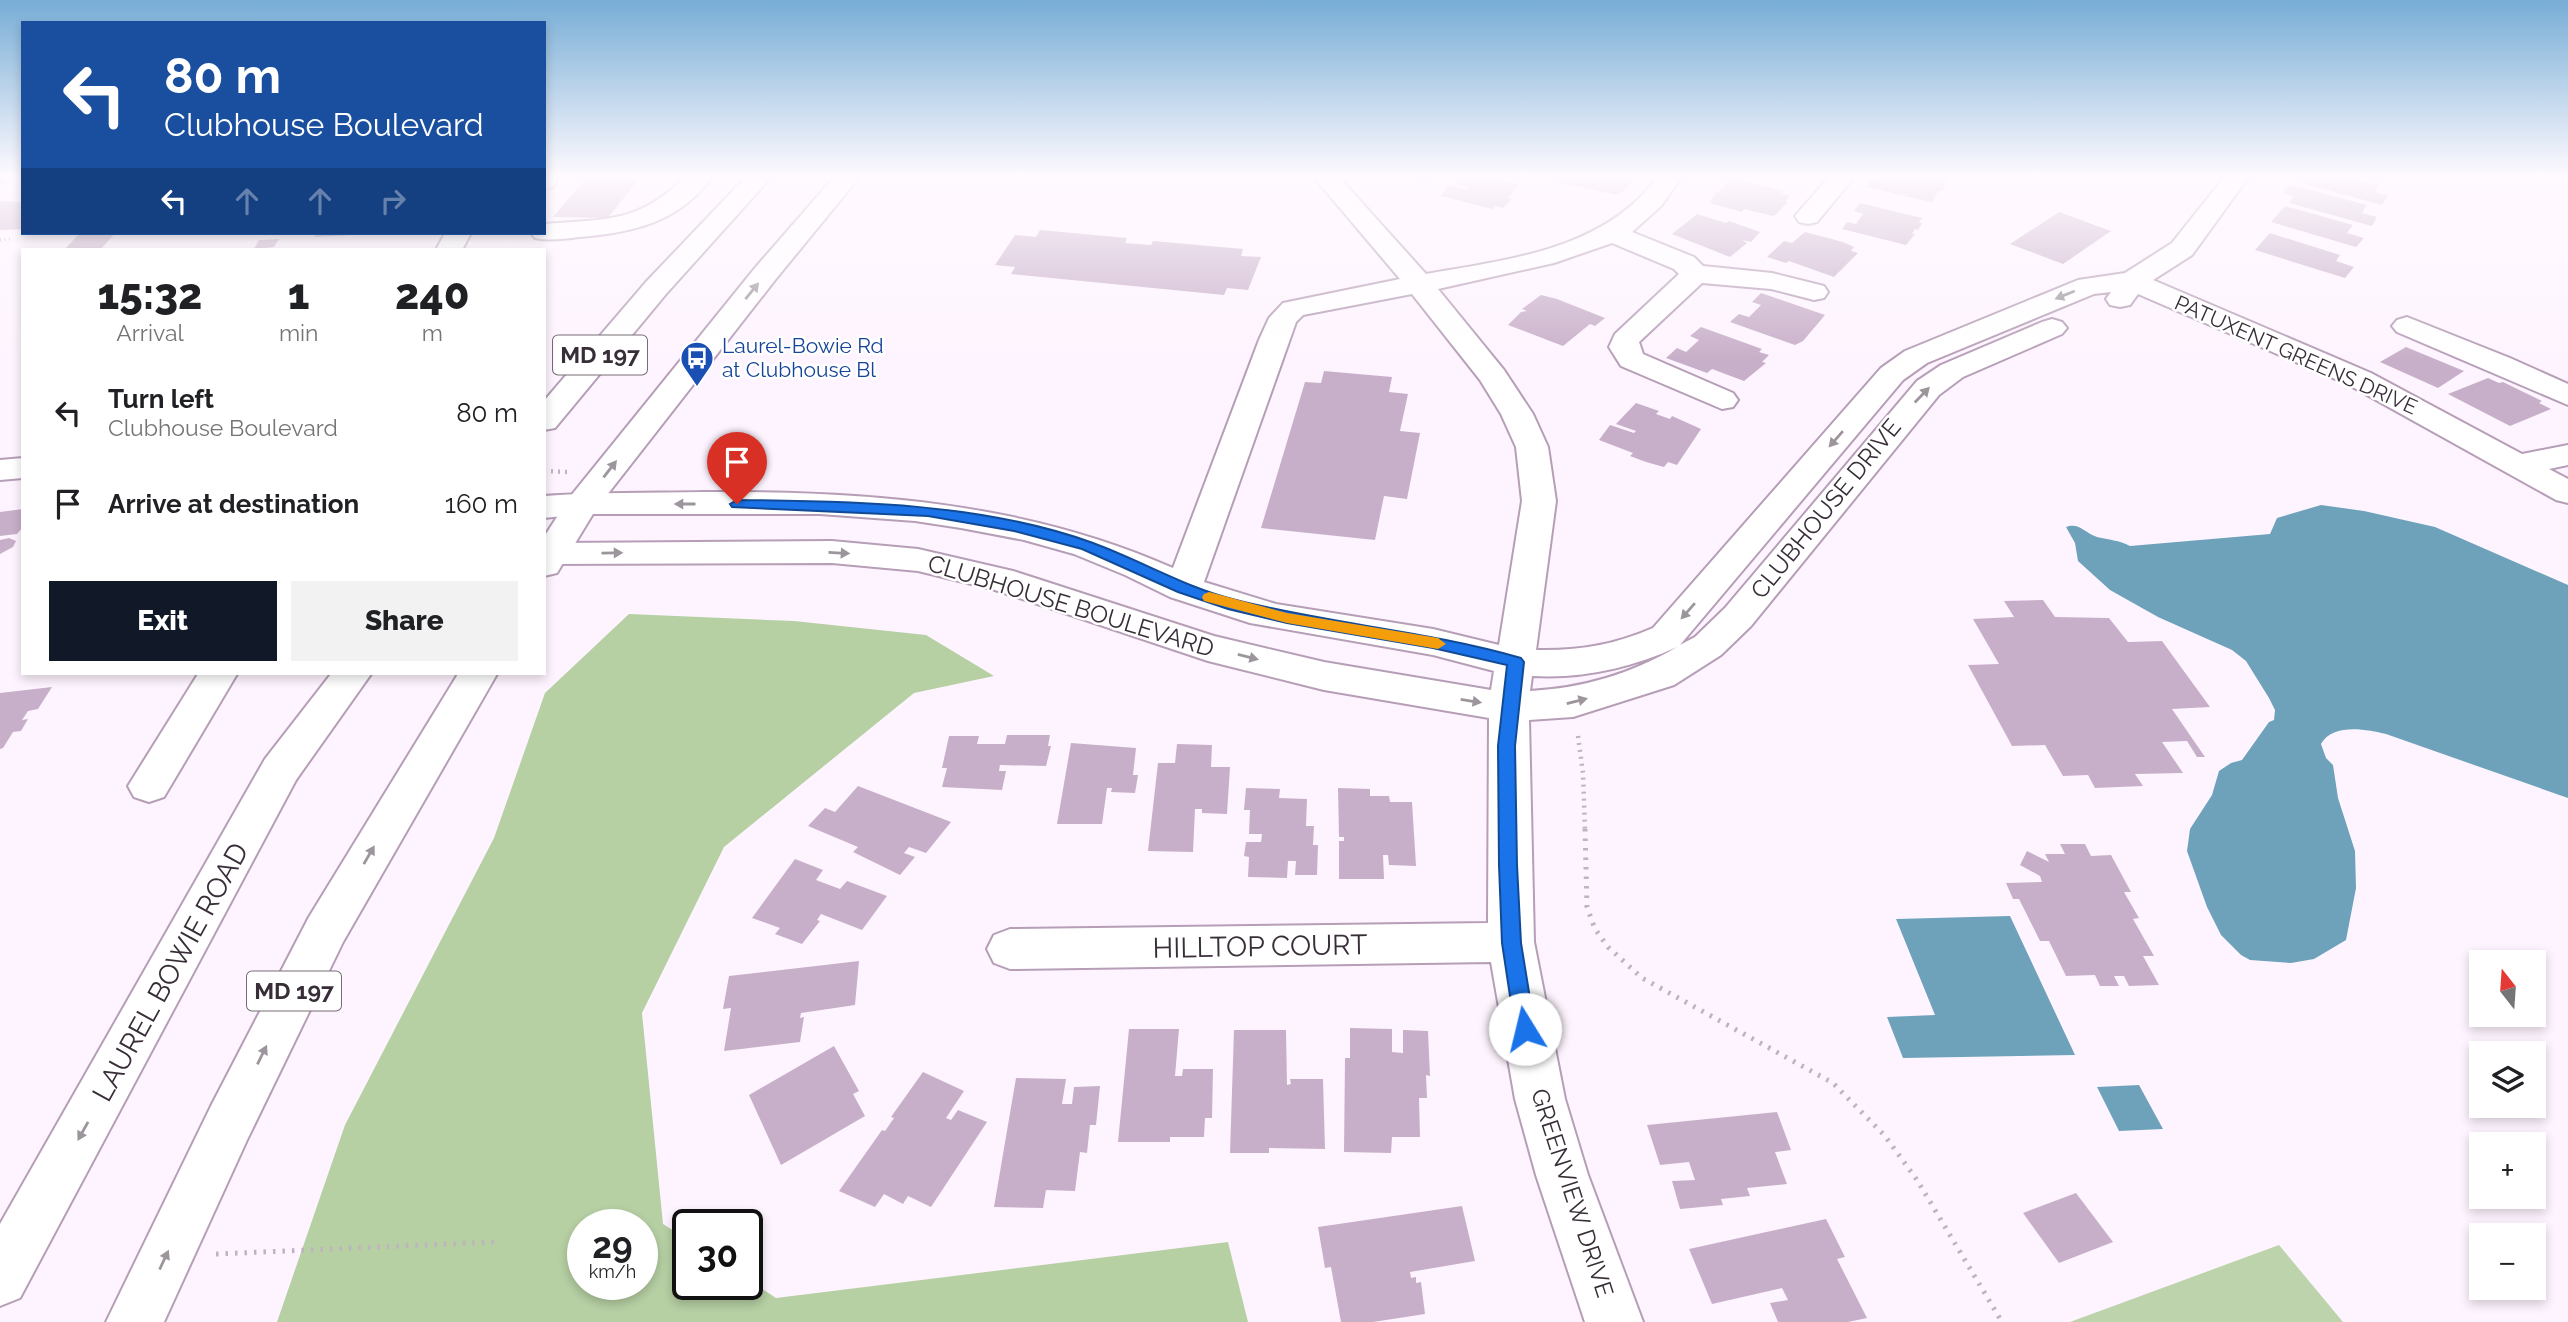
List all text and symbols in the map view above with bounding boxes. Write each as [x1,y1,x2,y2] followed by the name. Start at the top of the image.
[164,47,281,104] text: 80 m
[49,49,140,140] icon: left
[164,106,484,143] text: Clubhouse Boulevard
[155,182,193,220] icon: left
[228,182,266,220] icon: ahead
[301,182,339,220] icon: ahead
[374,182,412,220] icon: right
[98,270,202,319] text: 15:32
[288,270,310,319] text: 1
[395,270,469,319] text: 240
[744,282,759,299] one-way arrow
[2055,289,2076,300] one-way arrow
[2171,290,2421,419] street label: PATUXENT GREENS DRIVE
[116,319,184,346] text: Arrival
[279,319,319,346] text: min
[422,319,443,346] text: m
[722,333,884,382] place label: Laurel-Bowie Rd at Clubhouse Bl
[553,336,647,374] road number: MD 197
[678,339,716,388] bus stop icon: Laurel-Bowie Rd at Clubhouse Bl
[108,384,214,414] text: Turn left
[1913,387,1929,404] one-way arrow
[49,394,87,432] icon: left
[456,398,518,428] text: 80 m
[1744,413,1907,604] street label: CLUBHOUSE DRIVE
[108,414,338,441] text: Clubhouse Boulevard
[1829,430,1844,447] one-way arrow
[707,432,767,504] pin
[718,443,756,481] icon: arrive
[603,460,618,478] one-way arrow
[49,485,87,523] icon: arrive
[108,489,359,519] text: Arrive at destination
[445,489,518,519] text: 160 m
[674,498,696,510] one-way arrow
[601,547,623,559] one-way arrow
[828,548,850,559] one-way arrow
[925,548,1218,663] street label: CLUBHOUSE BOULEVARD
[49,581,277,661] button: Exit
[291,581,518,661] button: Share
[1681,603,1696,620] one-way arrow
[1237,652,1259,663] one-way arrow
[1567,695,1589,706] one-way arrow
[1460,696,1482,707] one-way arrow
[86,837,255,1107] street label: LAUREL BOWIE ROAD
[363,845,376,864] one-way arrow
[1152,928,1368,965] street label: HILLTOP COURT
[2469,950,2546,1027] north arrow
[2469,950,2546,1300] map controls
[247,972,341,1010] road number: MD 197
[1488,992,1562,1066] position arrow
[2469,1041,2546,1118] button: layers
[257,1045,268,1065] one-way arrow
[1525,1085,1620,1301] street label: GREENVIEW DRIVE
[77,1121,89,1140] one-way arrow
[2469,1132,2546,1209] button: +
[672,1209,763,1300] speed limit sign: 30
[2469,1223,2546,1300] button: −
[592,1225,633,1266] text: 29
[158,1250,170,1270] one-way arrow
[589,1261,636,1282] text: km/h

